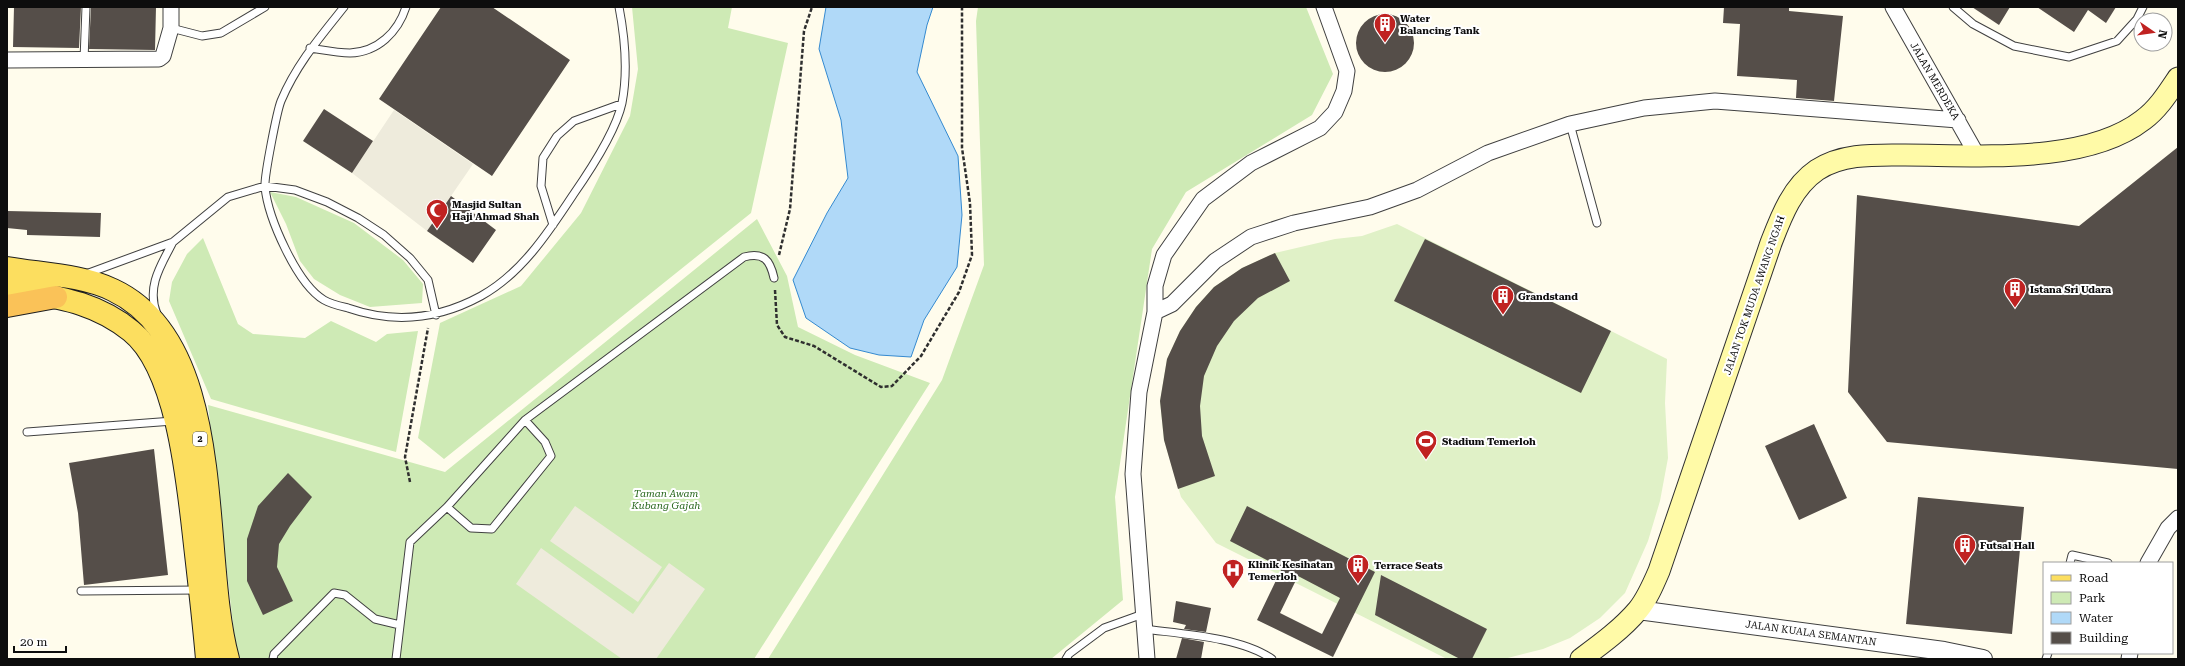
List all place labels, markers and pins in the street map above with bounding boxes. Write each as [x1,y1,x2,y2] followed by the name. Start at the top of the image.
[1372,11,1398,44] building icon: Water Balancing Tank
[1400,13,1480,36] place label: Water Balancing Tank
[424,197,450,230] mosque icon: Masjid Sultan Haji Ahmad Shah
[452,199,540,222] place label: Masjid Sultan Haji Ahmad Shah
[2002,276,2028,309] building icon: Istana Sri Udara
[1490,283,1516,316] building icon: Grandstand
[2030,284,2111,295] place label: Istana Sri Udara
[1518,291,1578,302] place label: Grandstand
[1413,428,1439,461] sports icon: Stadium Temerloh
[1442,436,1536,447] place label: Stadium Temerloh
[1952,532,1978,565] building icon: Futsal Hall
[1980,540,2035,551] place label: Futsal Hall
[1345,552,1371,585] building icon: Terrace Seats
[1220,557,1246,590] hospital icon: Klinik Kesihatan Temerloh
[1248,559,1333,582] place label: Klinik Kesihatan Temerloh
[1374,560,1443,571] place label: Terrace Seats

